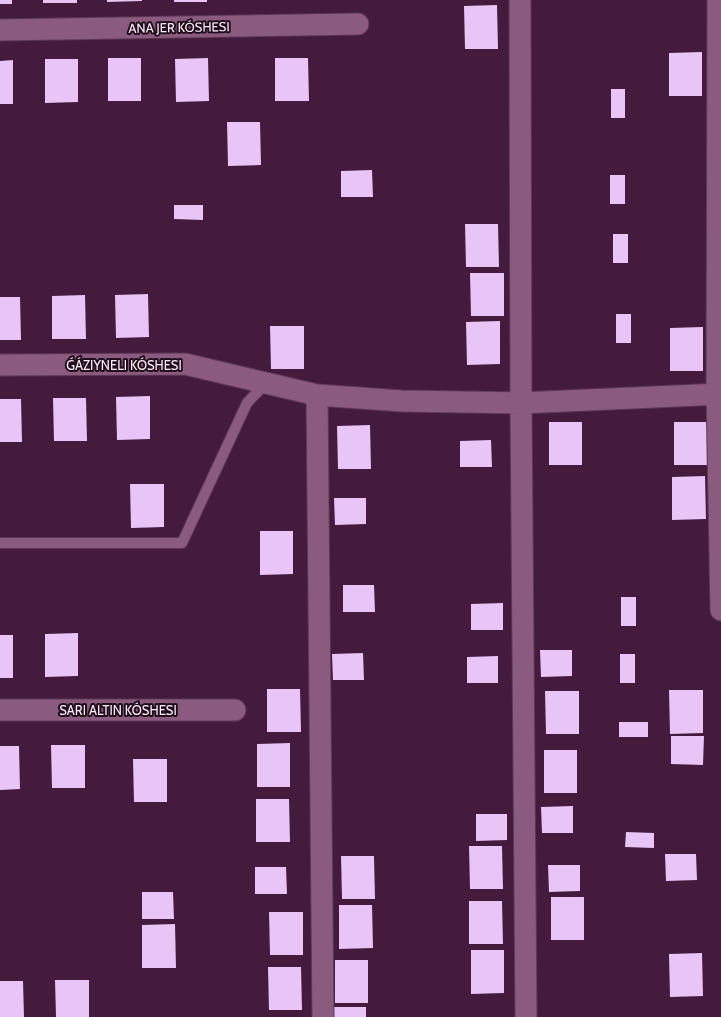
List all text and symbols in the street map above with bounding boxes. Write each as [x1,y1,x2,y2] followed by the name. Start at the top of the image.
[128,18,230,36] street label: ANA JER KÓSHESI
[66,356,182,373] street label: ǴÁZIYNELI KÓSHESI
[59,702,177,718] street label: SARI ALTIN KÓSHESI

